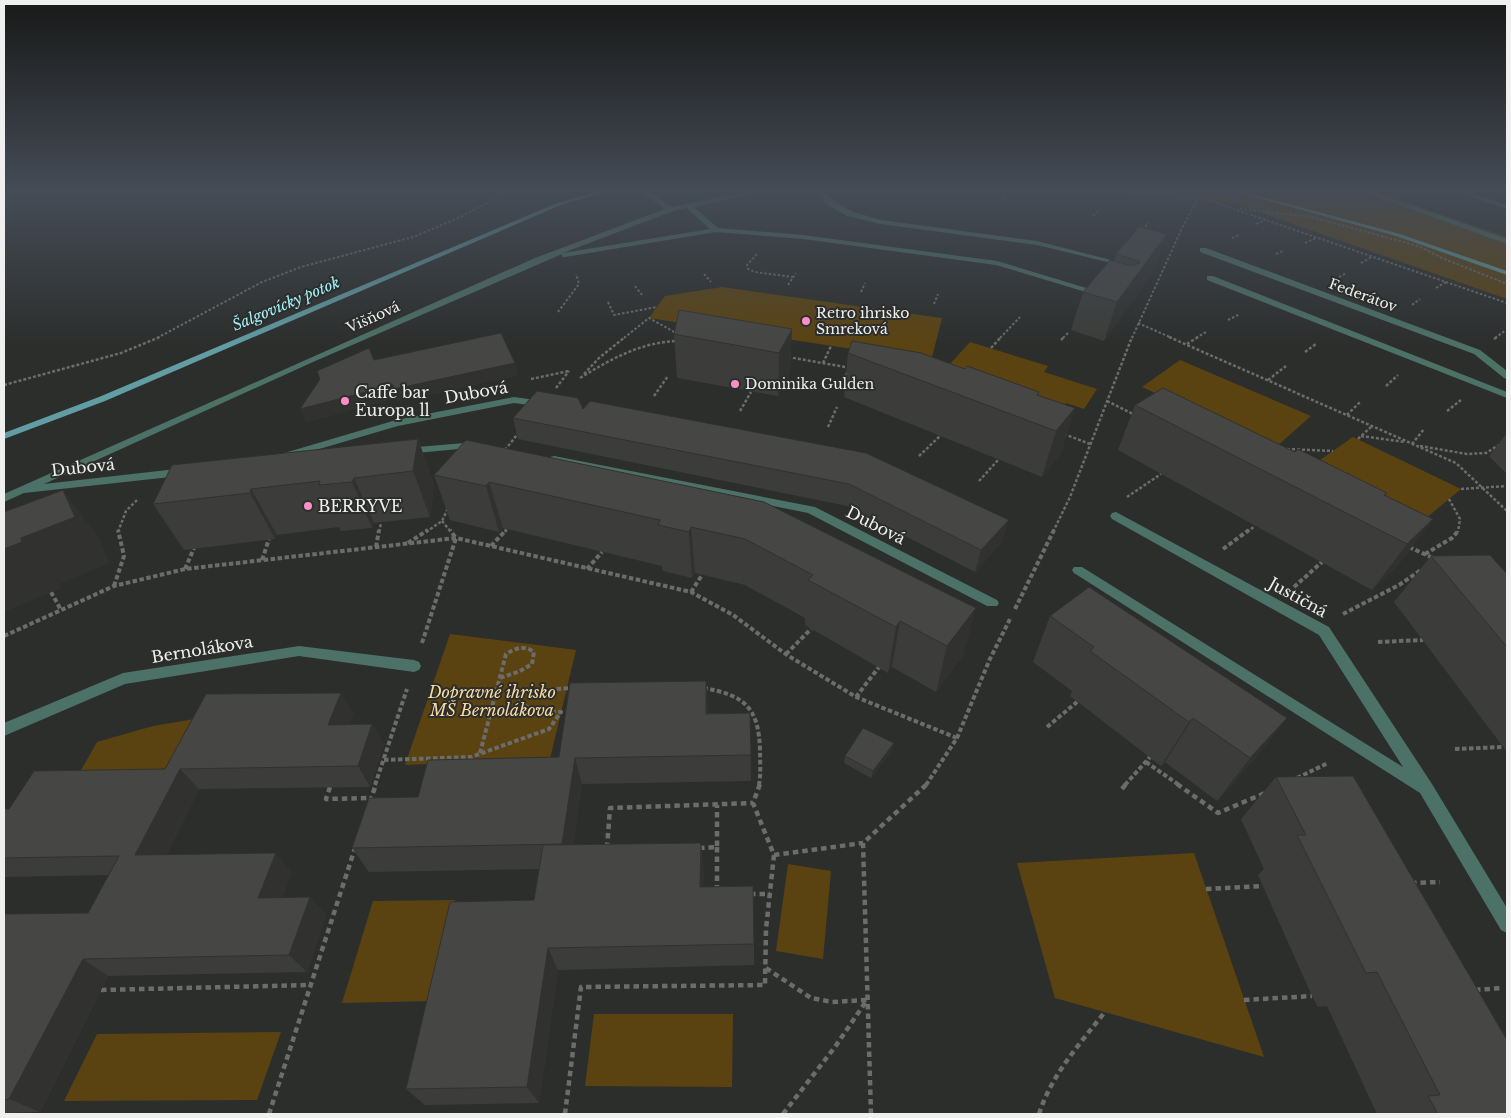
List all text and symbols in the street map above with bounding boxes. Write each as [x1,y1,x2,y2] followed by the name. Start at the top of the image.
[229,272,342,335] water label: Šalgovícky potok
[1326,274,1400,316] street label: Federátov
[343,297,403,337] street label: Višňová
[816,304,909,338] place label: Retro ihrisko Smreková
[800,315,812,327] marker: Retro ihrisko Smreková
[745,375,875,393] place label: Dominika Gulden
[443,377,509,407] street label: Dubová
[729,378,741,390] marker: Dominika Gulden
[355,382,430,420] place label: Caffe bar Europa ll
[339,395,351,407] marker: Caffe bar Europa ll
[50,454,116,480] street label: Dubová
[318,496,402,516] place label: BERRYVE
[302,500,314,512] marker: BERRYVE
[843,502,909,548] street label: Dubová
[1263,572,1331,621] street label: Justičná
[150,631,254,667] street label: Bernolákova
[427,682,556,720] park label: Dopravné ihrisko MŠ Bernolákova

